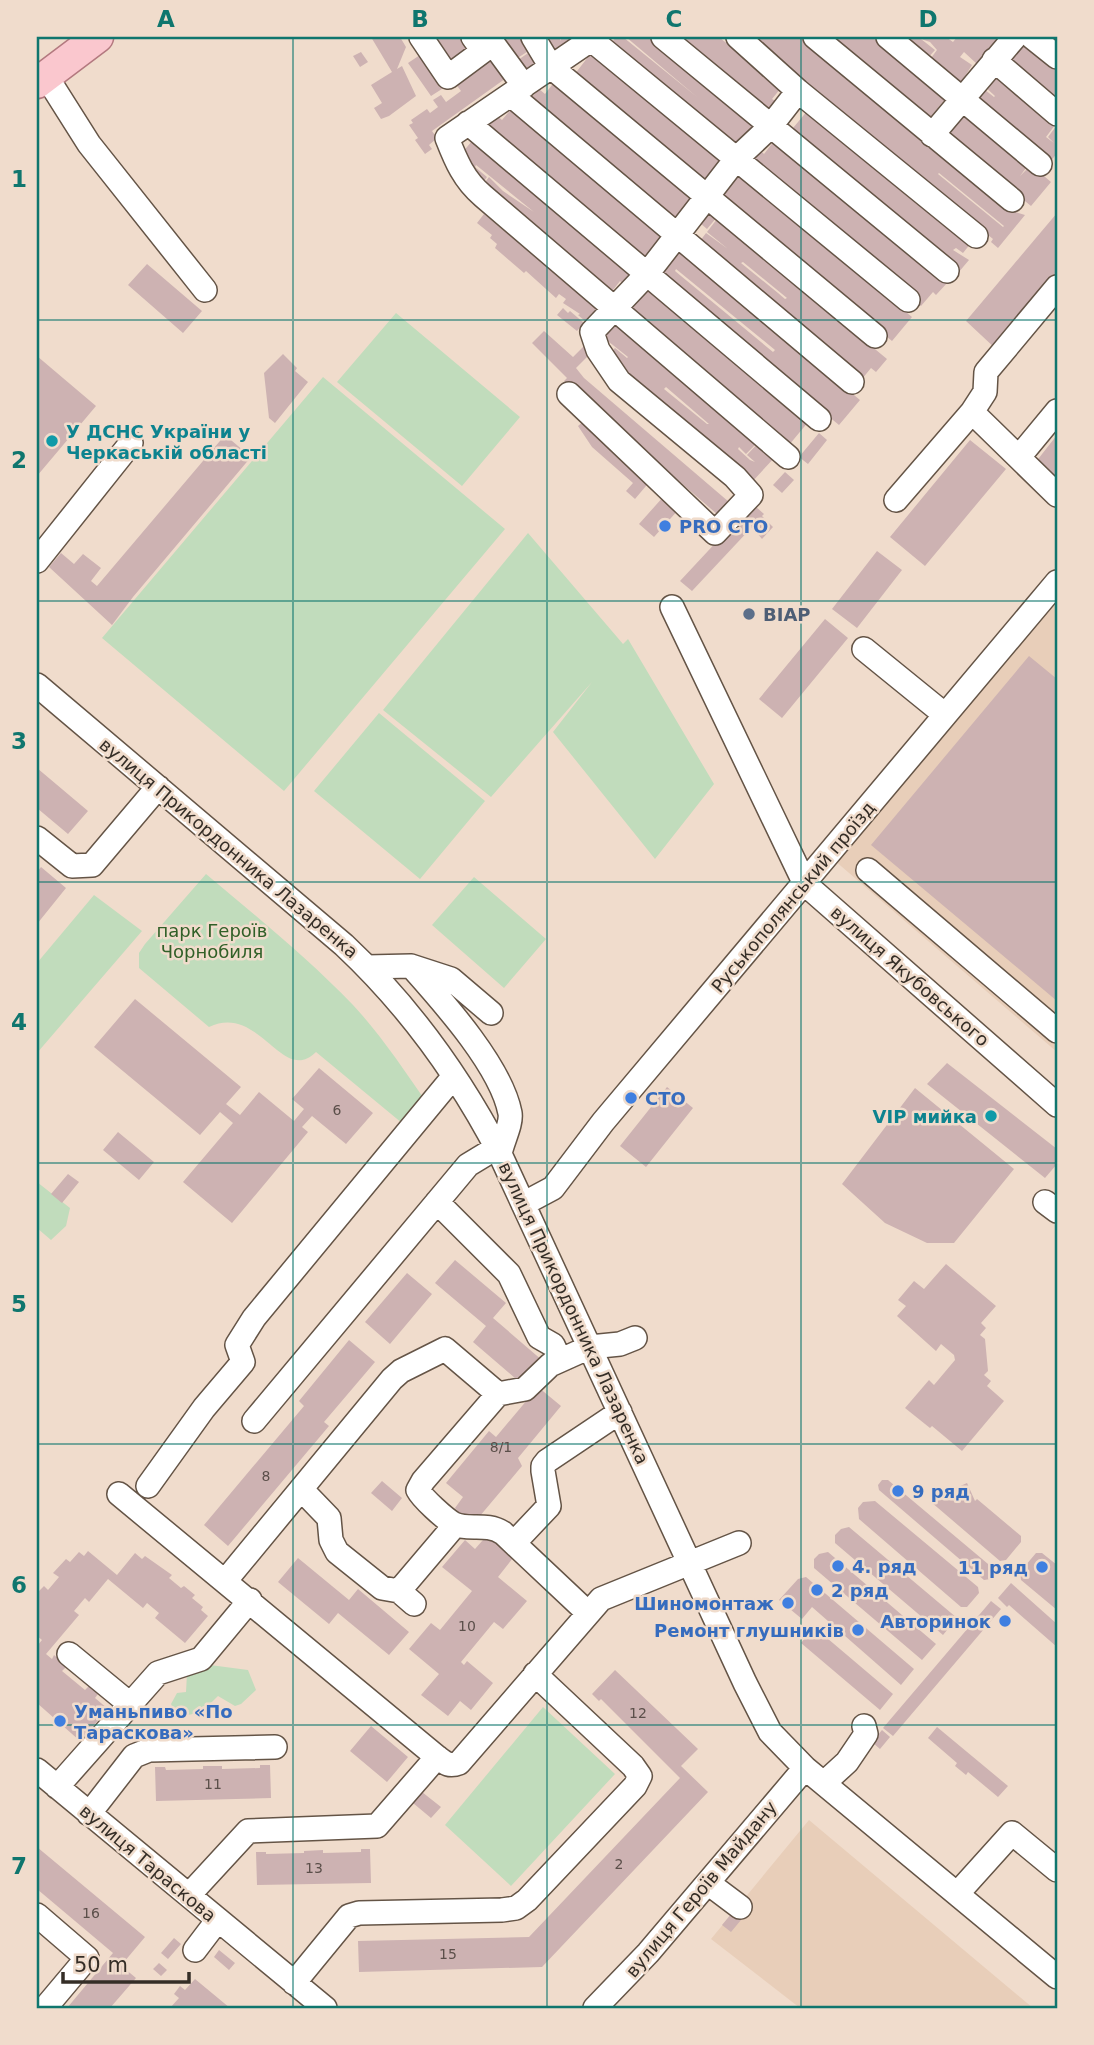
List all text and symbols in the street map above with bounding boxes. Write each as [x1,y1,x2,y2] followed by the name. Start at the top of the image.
[157,6,175,32] text: A
[411,6,429,32] text: B
[666,6,682,32] text: C
[918,6,938,32] text: D
[11,166,27,192] text: 1
[66,421,267,463] place label: У ДСНС України у Черкаській області
[44,433,60,449] marker: У ДСНС України у Черкаській області
[11,447,27,473] text: 2
[679,516,768,537] place label: PRO СТО
[657,518,673,534] marker: PRO СТО
[763,604,811,625] place label: ВІАР
[741,606,757,622] marker: ВІАР
[11,728,27,754] text: 3
[96,734,362,962] street label: вулиця Прикордонника Лазаренка
[707,797,879,997] street label: Руськополянський проїзд
[827,902,993,1050] street label: вулиця Якубовського
[157,920,267,962] park label: парк Героїв Чорнобиля
[11,1009,27,1035] text: 4
[645,1088,686,1109] place label: СТО
[623,1090,639,1106] marker: СТО
[333,1102,342,1118] house number: 6
[873,1106,977,1127] place label: VIP мийка
[983,1108,999,1124] marker: VIP мийка
[495,1159,653,1467] street label: вулиця Прикордонника Лазаренка
[11,1291,27,1317] text: 5
[490,1439,512,1455] house number: 8/1
[262,1468,270,1484] house number: 8
[912,1481,970,1502] place label: 9 ряд
[890,1483,906,1499] marker: 9 ряд
[852,1556,917,1577] place label: 4. ряд
[958,1557,1028,1578] place label: 11 ряд
[830,1558,846,1574] marker: 4. ряд
[1034,1559,1050,1575] marker: 11 ряд
[11,1572,27,1598] text: 6
[831,1580,889,1601] place label: 2 ряд
[809,1582,825,1598] marker: 2 ряд
[634,1593,774,1614] place label: Шиномонтаж
[780,1595,796,1611] marker: Шиномонтаж
[880,1611,991,1632] place label: Авторинок
[997,1613,1013,1629] marker: Авторинок
[458,1618,476,1634] house number: 10
[654,1620,844,1641] place label: Ремонт глушників
[850,1622,866,1638] marker: Ремонт глушників
[74,1701,233,1743] place label: Уманьпиво «По Тараскова»
[629,1705,647,1721] house number: 12
[52,1713,68,1729] marker: Уманьпиво «По Тараскова»
[204,1776,222,1792] house number: 11
[621,1796,781,1981] street label: вулиця Героїв Майдану
[76,1800,220,1926] street label: вулиця Тараскова
[11,1853,27,1879] text: 7
[615,1856,623,1872] house number: 2
[305,1860,323,1876] house number: 13
[82,1905,100,1921] house number: 16
[63,1940,189,1984] scale bar
[439,1946,457,1962] house number: 15
[74,1953,128,1977] text: 50 m

